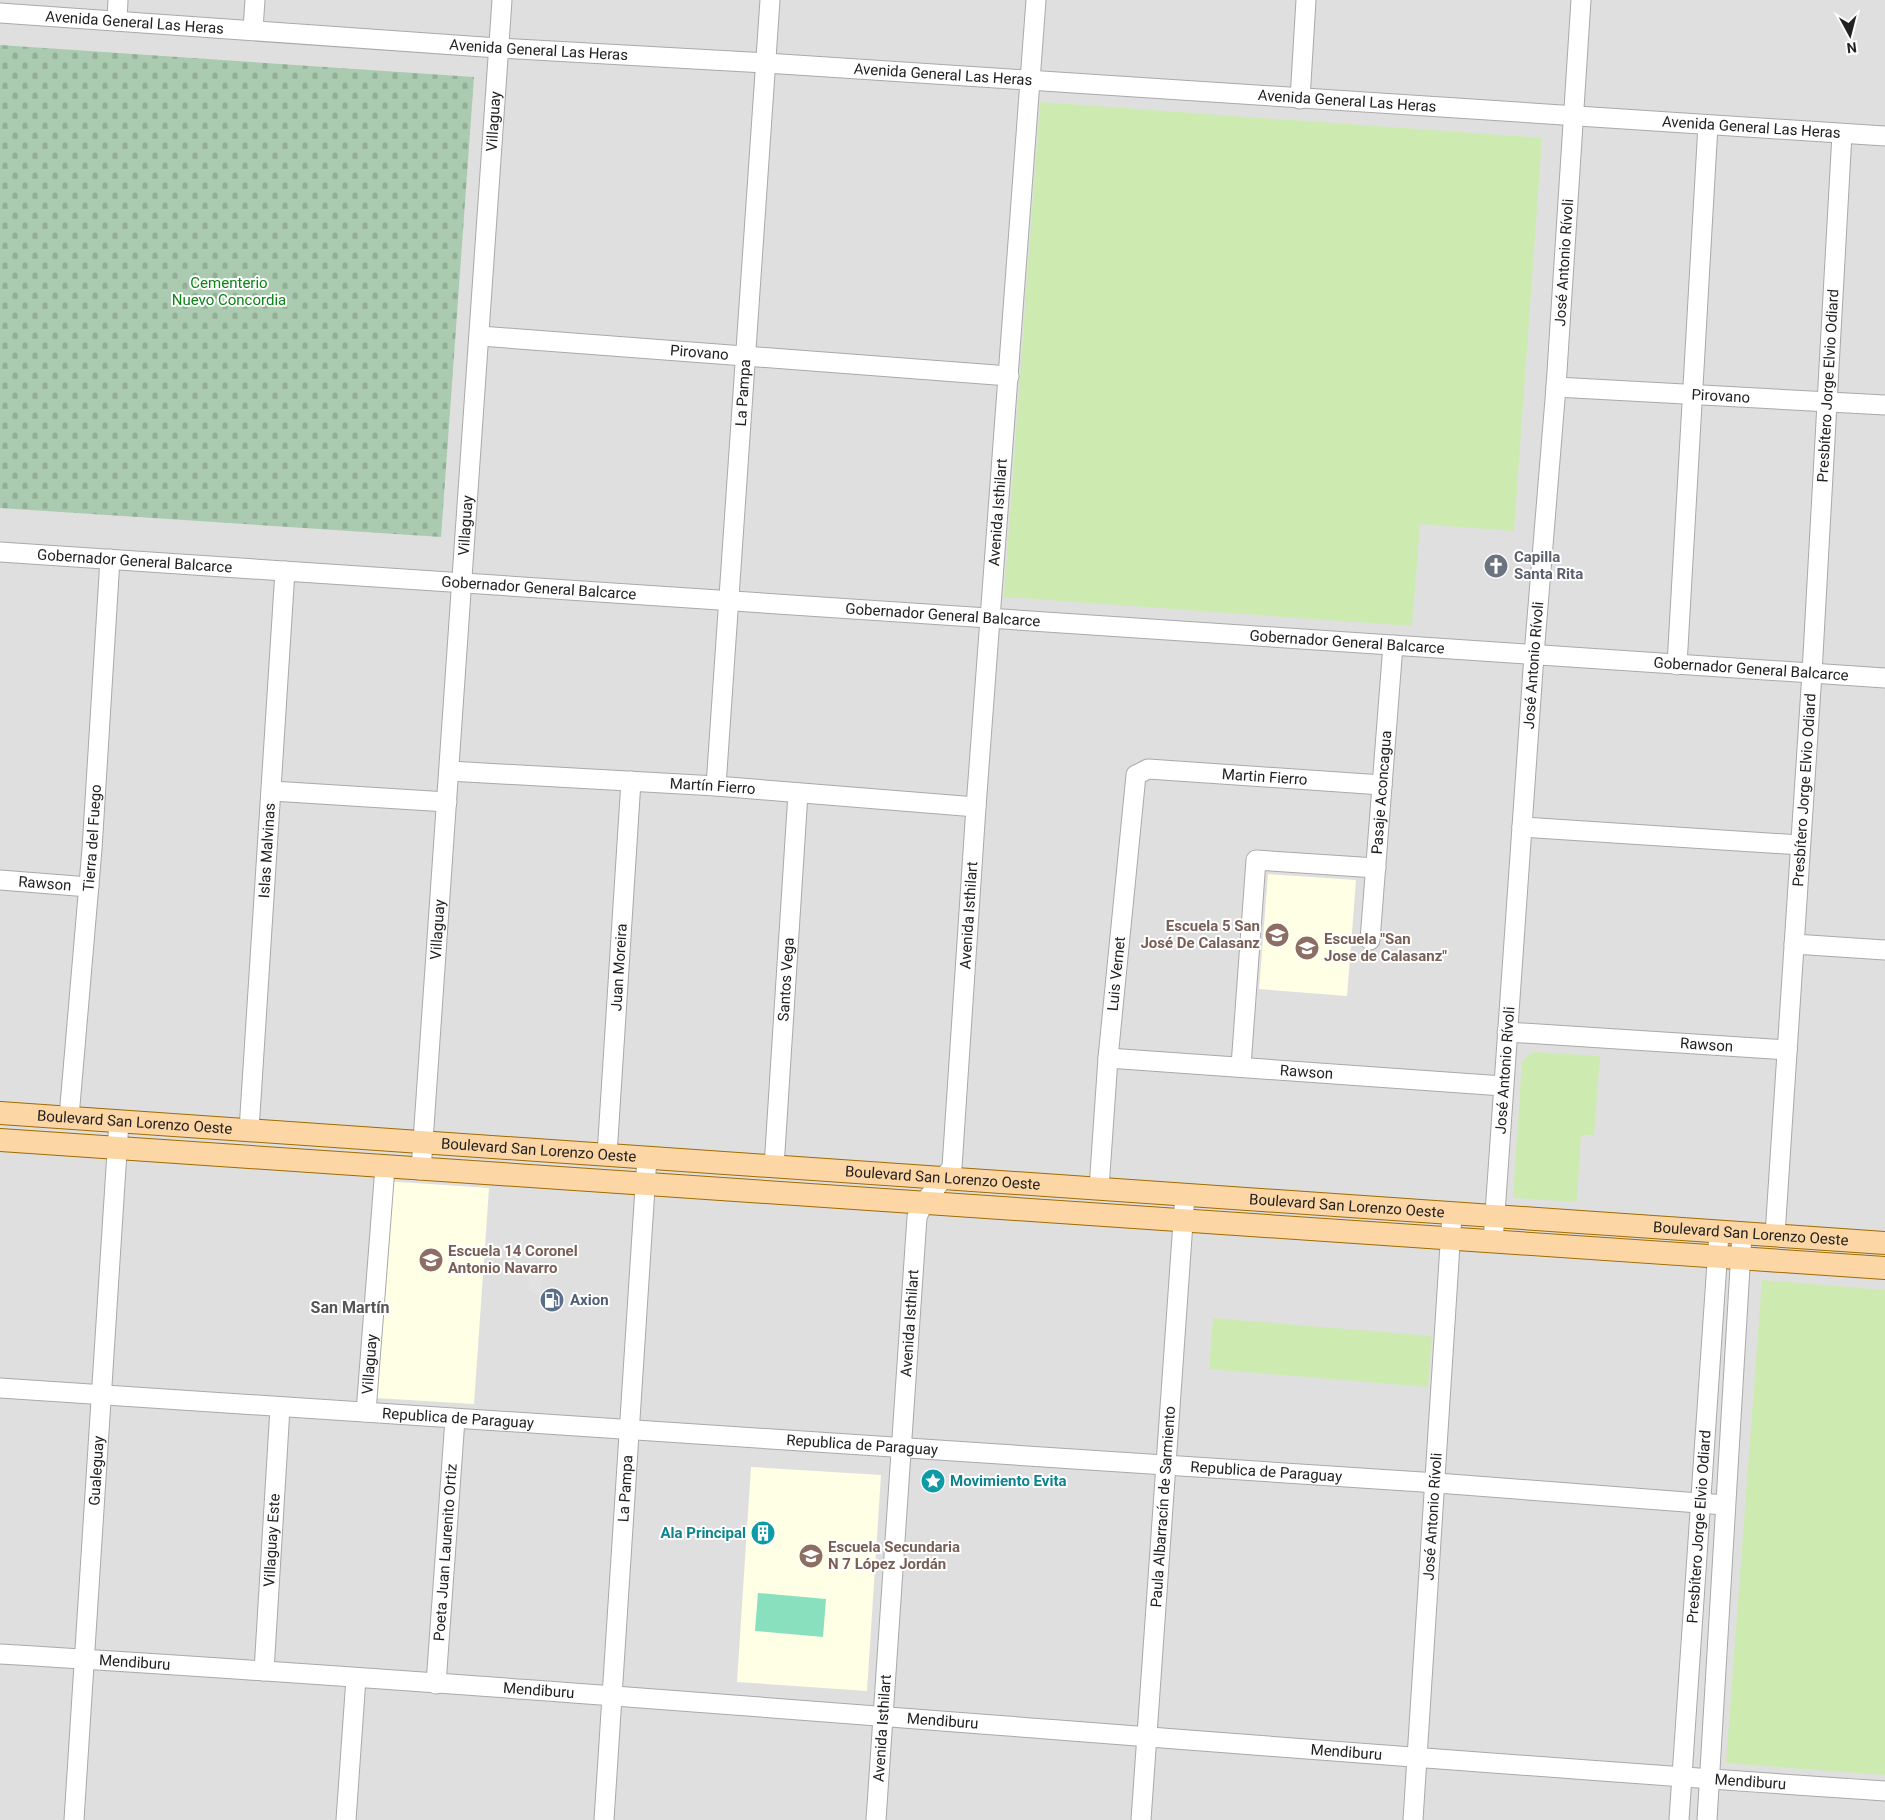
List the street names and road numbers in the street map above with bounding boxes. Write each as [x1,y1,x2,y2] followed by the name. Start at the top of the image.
[45,7,225,38] street label: Avenida General Las Heras
[449,36,628,64] street label: Avenida General Las Heras
[853,60,1033,89] street label: Avenida General Las Heras
[1257,86,1437,116] street label: Avenida General Las Heras
[483,91,505,152] street label: Villaguay
[1661,112,1841,142] street label: Avenida General Las Heras
[1551,198,1577,327] street label: José Antonio Rívoli
[1814,288,1842,483] street label: Presbítero Jorge Elvio Odiard
[669,341,729,364] street label: Pirovano
[732,359,754,427] street label: La Pampa
[1691,385,1751,407] street label: Pirovano
[985,458,1011,567] street label: Avenida Isthilart
[455,495,477,556] street label: Villaguay
[37,546,233,577] street label: Gobernador General Balcarce
[441,573,637,604] street label: Gobernador General Balcarce
[845,600,1041,631] street label: Gobernador General Balcarce
[1520,601,1547,730] street label: José Antonio Rívoli
[1249,627,1445,658] street label: Gobernador General Balcarce
[1653,654,1849,685] street label: Gobernador General Balcarce
[1789,693,1820,887] street label: Presbítero Jorge Elvio Odiard
[1368,730,1395,855] street label: Pasaje Aconcagua
[1221,765,1308,789] street label: Martin Fierro
[669,774,756,798] street label: Martín Fierro
[79,784,105,892] street label: Tierra del Fuego
[255,802,279,899] street label: Islas Malvinas
[956,861,981,970] street label: Avenida Isthilart
[18,872,72,895] street label: Rawson
[427,899,449,960] street label: Villaguay
[607,923,631,1012] street label: Juan Moreira
[1104,936,1129,1012] street label: Luis Vernet
[774,937,798,1022] street label: Santos Vega
[1492,1006,1518,1135] street label: José Antonio Rívoli
[1679,1034,1734,1056] street label: Rawson
[1279,1061,1334,1083] street label: Rawson
[36,1107,233,1138] street label: Boulevard San Lorenzo Oeste
[440,1134,637,1166] street label: Boulevard San Lorenzo Oeste
[844,1162,1041,1194] street label: Boulevard San Lorenzo Oeste
[1249,1190,1445,1222] street label: Boulevard San Lorenzo Oeste
[1653,1218,1849,1249] street label: Boulevard San Lorenzo Oeste
[897,1269,922,1378] street label: Avenida Isthilart
[358,1333,381,1395] street label: Villaguay
[382,1404,534,1432] street label: Republica de Paraguay
[1147,1405,1179,1608] street label: Paula Albarracín de Sarmiento
[1683,1429,1715,1624] street label: Presbítero Jorge Elvio Odiard
[786,1431,939,1459] street label: Republica de Paraguay
[85,1435,108,1506] street label: Gualeguay
[1419,1452,1446,1581] street label: José Antonio Rívoli
[614,1455,637,1523] street label: La Pampa
[1190,1458,1343,1486] street label: Republica de Paraguay
[430,1463,461,1642] street label: Poeta Juan Laurenito Ortiz
[260,1493,284,1587] street label: Villaguay Este
[98,1651,171,1674] street label: Mendiburu
[870,1674,895,1783] street label: Avenida Isthilart
[502,1679,575,1702] street label: Mendiburu
[906,1709,979,1733] street label: Mendiburu
[1310,1740,1383,1764] street label: Mendiburu
[1714,1770,1787,1793] street label: Mendiburu

